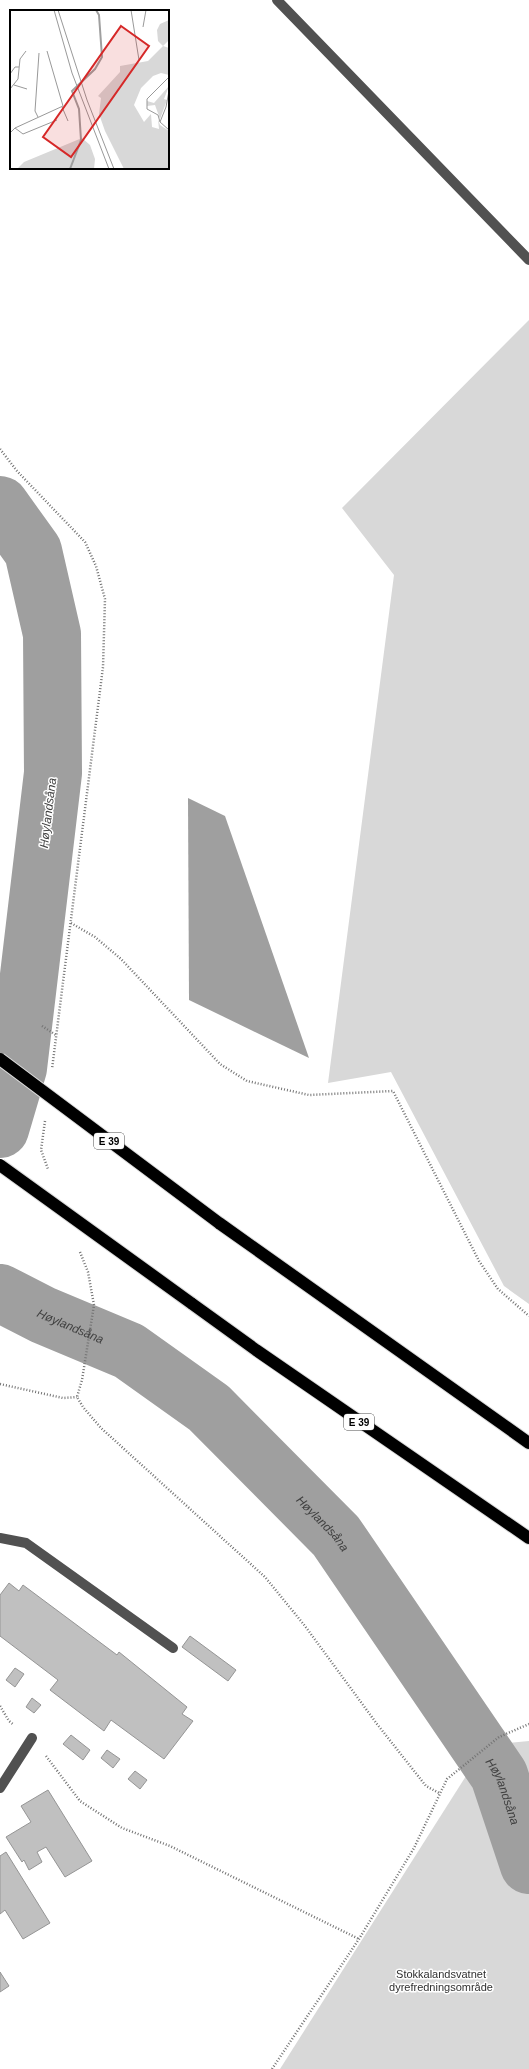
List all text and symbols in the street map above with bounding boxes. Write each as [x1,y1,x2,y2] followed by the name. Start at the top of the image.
[10,10,169,169] inset map
[37,777,59,849] water label: Høylandsåna
[94,1133,124,1149] road number: E 39
[35,1306,106,1347] water label: Høylandsåna
[344,1414,374,1430] road number: E 39
[293,1493,352,1555] water label: Høylandsåna
[483,1756,522,1827] water label: Høylandsåna
[389,1968,493,1993] park label: Stokkalandsvatnet dyrefredningsområde

